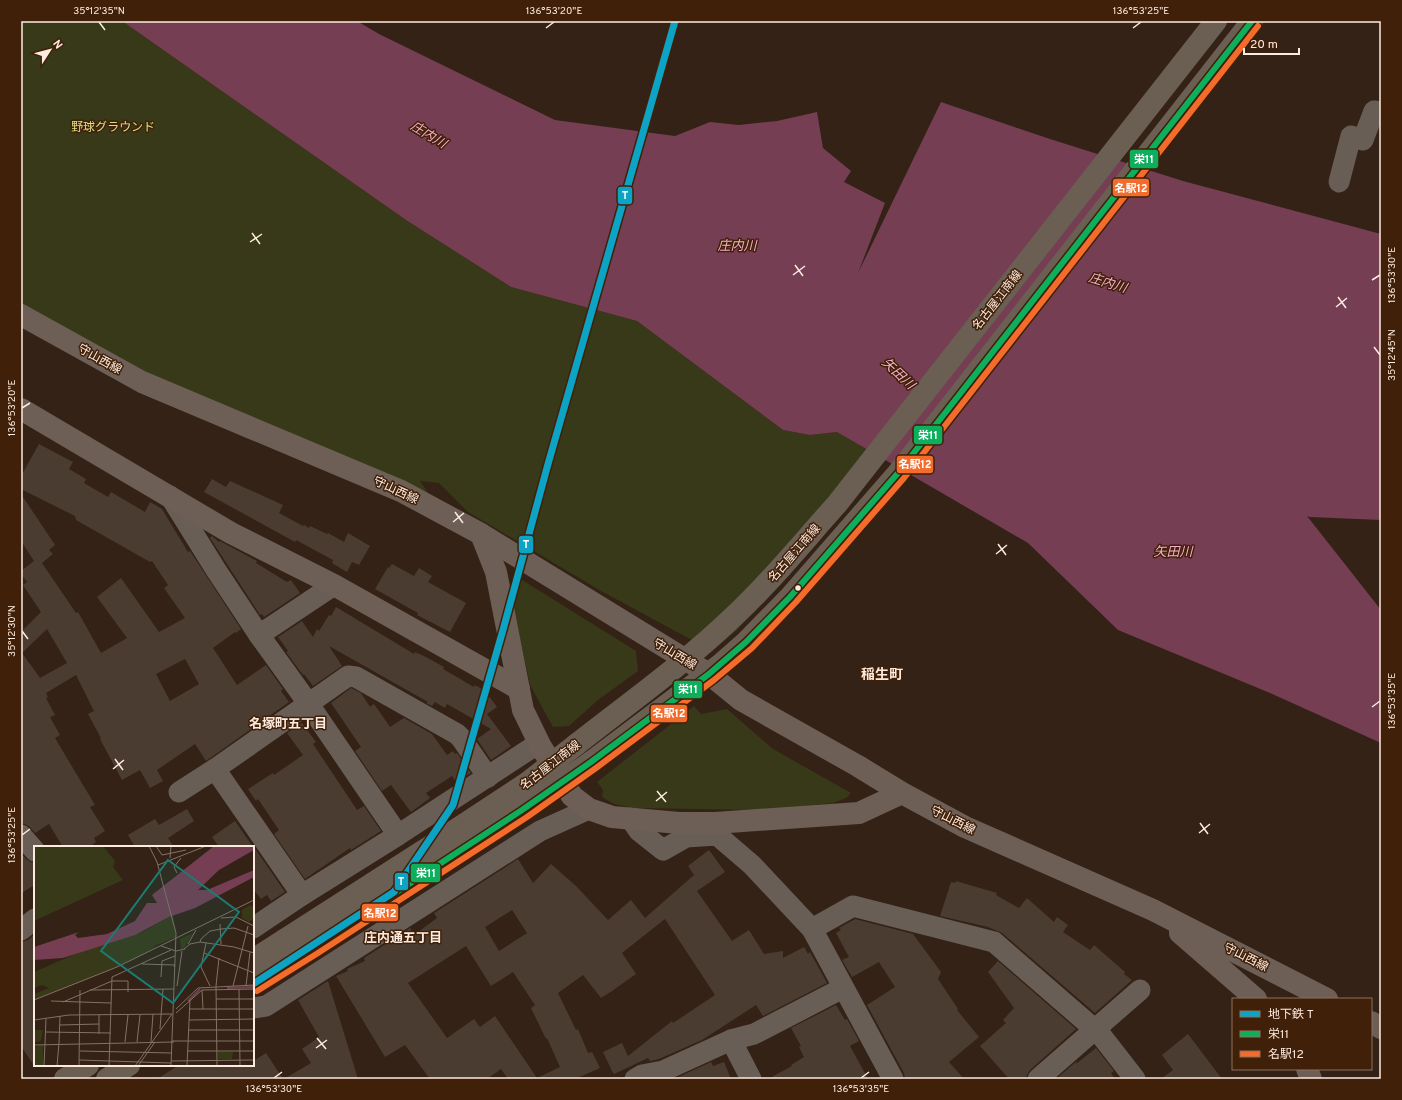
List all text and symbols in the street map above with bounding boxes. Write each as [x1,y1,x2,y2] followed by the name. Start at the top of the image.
[73,5,125,18] text: 35°12'35"N
[526,5,582,18] text: 136°53'20"E
[1113,5,1169,18] text: 136°53'25"E
[30,30,70,70] north arrow
[1244,30,1299,56] scale bar
[49,37,65,52] text: N
[1250,37,1278,53] text: 20 m
[407,119,451,154] water label: 庄内川
[71,120,155,136] park label: 野球グラウンド
[1129,149,1159,169] line badge: 栄11
[1134,153,1154,167] text: 栄11
[1112,178,1150,197] line badge: 名駅12
[1114,182,1148,196] text: 名駅12
[617,186,633,205] line badge: T
[622,189,629,203] text: T
[717,239,758,255] water label: 庄内川
[1386,247,1399,303] text: 136°53'30"E
[969,267,1026,334] street label: 名古屋江南線
[1086,271,1130,298] water label: 庄内川
[1386,329,1399,381] text: 35°12'45"N
[75,341,124,379] street label: 守山西線
[878,355,919,395] water label: 矢田川
[6,380,19,436] text: 136°53'20"E
[913,425,943,445] line badge: 栄11
[918,429,938,443] text: 栄11
[896,455,934,474] line badge: 名駅12
[898,458,932,472] text: 名駅12
[370,474,421,508] street label: 守山西線
[765,521,824,586] street label: 名古屋江南線
[518,535,534,554] line badge: T
[523,538,530,552] text: T
[1153,545,1194,561] water label: 矢田川
[793,583,803,593] unlabelled marker
[6,605,19,657] text: 35°12'30"N
[650,636,699,674] street label: 守山西線
[861,667,903,684] district label: 稲生町
[1386,673,1399,729] text: 136°53'35"E
[673,680,703,699] line badge: 栄11
[678,683,698,697] text: 栄11
[650,704,688,723] line badge: 名駅12
[652,707,686,721] text: 名駅12
[249,716,327,733] district label: 名塚町五丁目
[517,737,584,794] street label: 名古屋江南線
[928,803,978,839] street label: 守山西線
[6,807,19,863] text: 136°53'25"E
[34,846,254,1066] inset map
[410,863,441,883] line badge: 栄11
[416,867,436,881] text: 栄11
[394,872,409,891] line badge: T
[398,875,405,889] text: T
[361,903,399,922] line badge: 名駅12
[363,907,397,921] text: 名駅12
[364,930,442,947] district label: 庄内通五丁目
[1221,940,1271,976] street label: 守山西線
[1232,998,1372,1070] legend
[1268,1007,1314,1023] text: 地下鉄 T
[1268,1027,1289,1043] text: 栄11
[1268,1047,1304,1063] text: 名駅12
[246,1083,302,1096] text: 136°53'30"E
[833,1083,889,1096] text: 136°53'35"E

